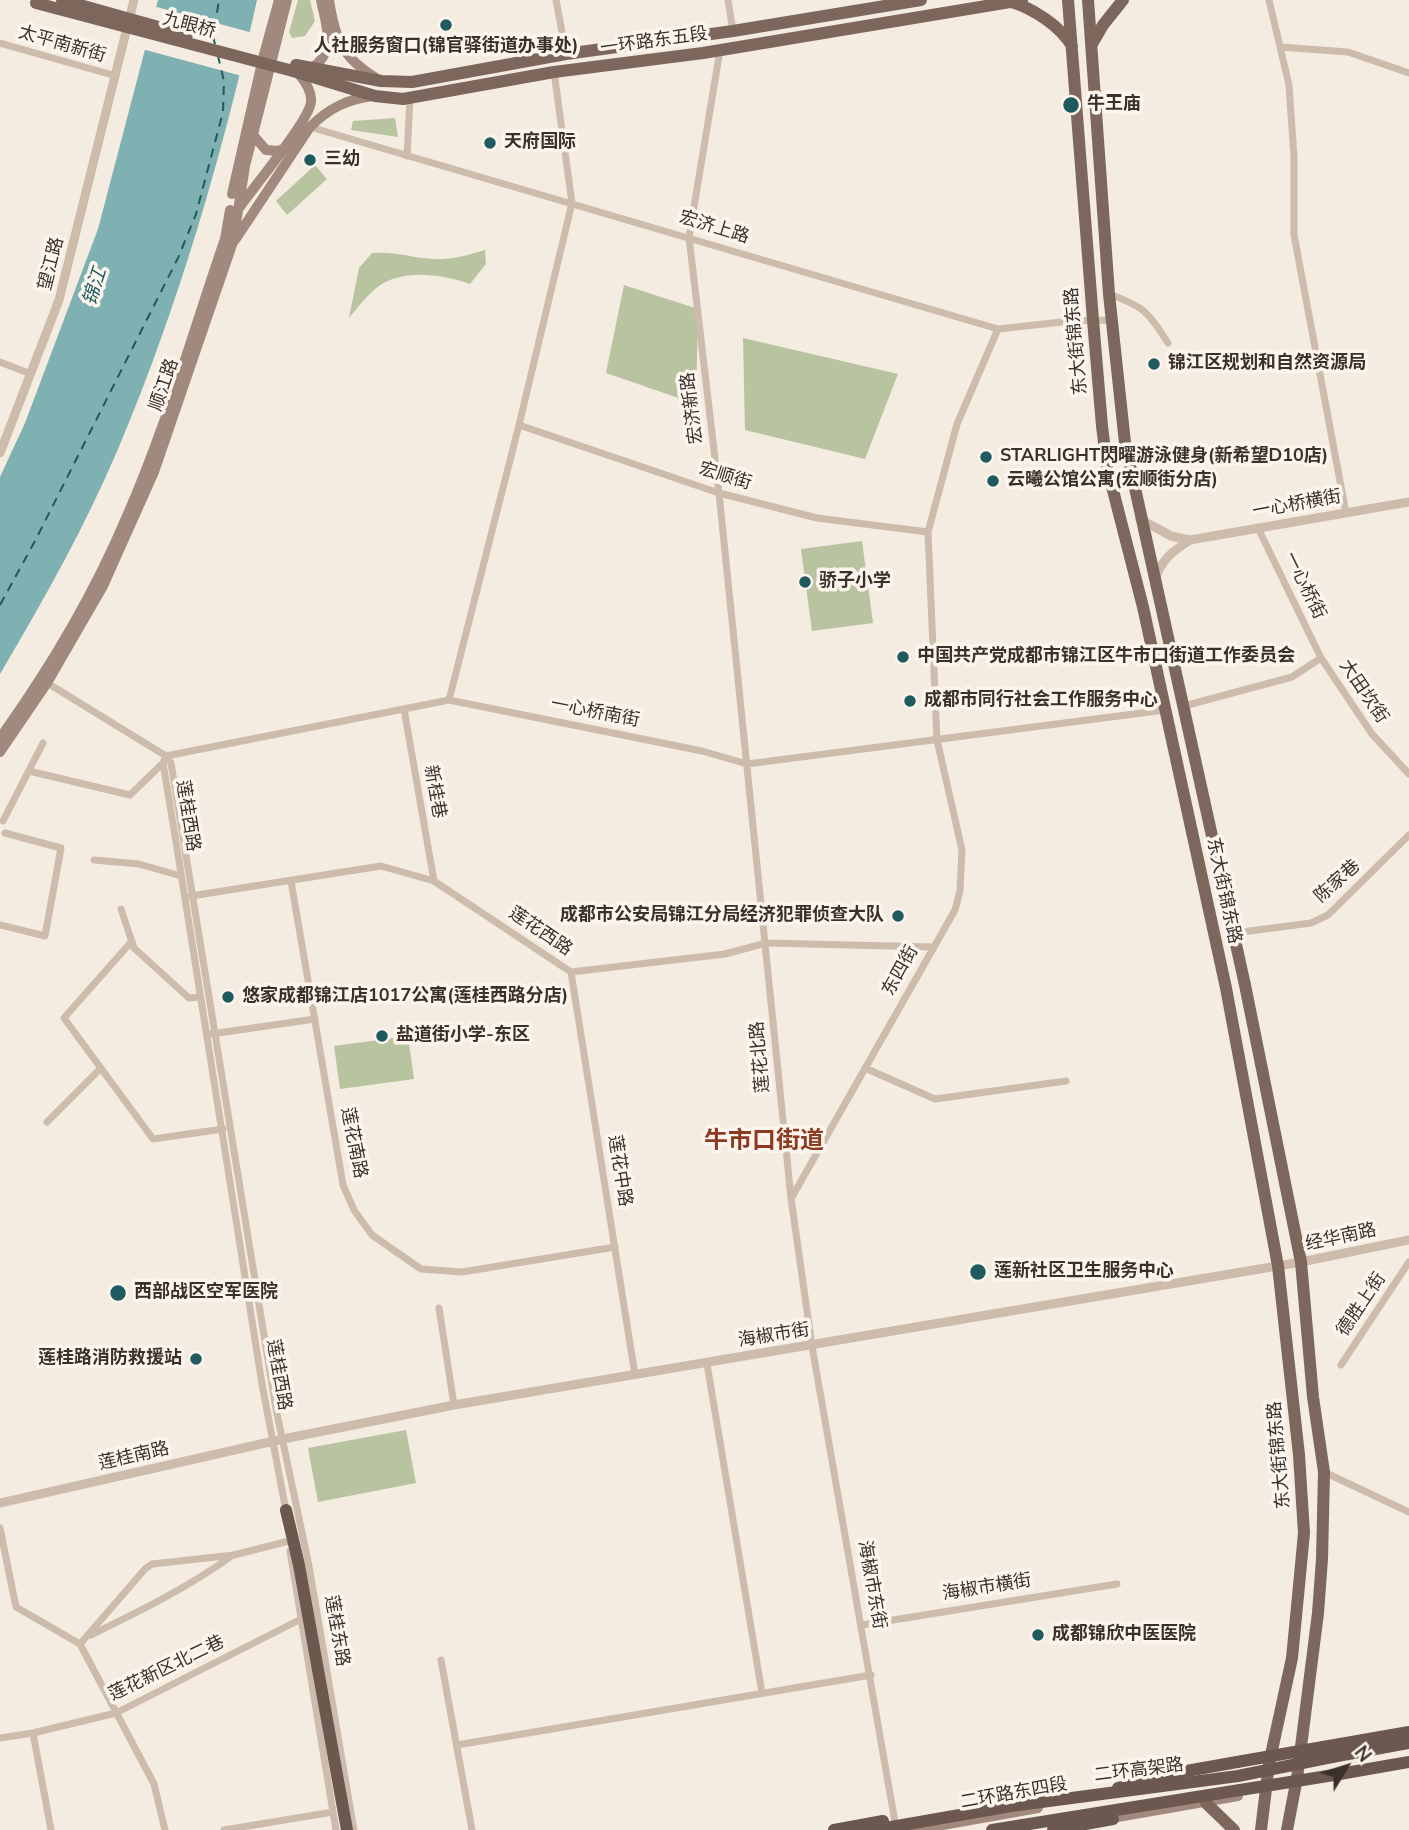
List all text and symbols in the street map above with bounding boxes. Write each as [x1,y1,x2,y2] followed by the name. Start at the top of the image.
[160,9,218,43] street label: 九眼桥
[438,17,454,33] marker: 人社服务窗口(锦官驿街道办事处)
[16,22,108,68] street label: 太平南新街
[599,24,709,60] street label: 一环路东五段
[314,36,578,58] place label: 人社服务窗口(锦官驿街道办事处)
[1087,94,1141,116] place label: 牛王庙
[1061,95,1081,115] marker: 牛王庙
[504,132,576,154] place label: 天府国际
[482,135,498,151] marker: 天府国际
[324,149,360,171] place label: 三幼
[302,152,318,168] marker: 三幼
[676,207,752,249] street label: 宏济上路
[35,235,69,293] street label: 望江路
[79,265,113,309] water label: 锦江
[1062,286,1092,396] street label: 东大街锦东路
[1168,353,1366,375] place label: 锦江区规划和自然资源局
[146,356,184,414] street label: 顺江路
[1146,356,1162,372] marker: 锦江区规划和自然资源局
[678,371,708,445] street label: 宏济新路
[1000,446,1328,468] place label: STARLIGHT閃曜游泳健身(新希望D10店)
[978,449,994,465] marker: STARLIGHT閃曜游泳健身(新希望D10店)
[696,459,754,495] street label: 宏顺街
[1007,470,1218,492] place label: 云曦公馆公寓(宏顺街分店)
[985,473,1001,489] marker: 云曦公馆公寓(宏顺街分店)
[1251,487,1343,523] street label: 一心桥横街
[1279,549,1329,623] street label: 一心桥街
[819,571,891,593] place label: 骄子小学
[797,574,813,590] marker: 骄子小学
[917,646,1295,668] place label: 中国共产党成都市锦江区牛市口街道工作委员会
[895,649,911,665] marker: 中国共产党成都市锦江区牛市口街道工作委员会
[1334,656,1392,728] street label: 大田坎街
[924,690,1158,712] place label: 成都市同行社会工作服务中心
[902,693,918,709] marker: 成都市同行社会工作服务中心
[549,694,641,732] street label: 一心桥南街
[419,764,449,820] street label: 新桂巷
[171,779,203,853] street label: 莲桂西路
[1201,836,1245,946] street label: 东大街锦东路
[1311,856,1365,908] street label: 陈家巷
[504,903,576,961] street label: 莲花西路
[560,905,884,927] place label: 成都市公安局锦江分局经济犯罪侦查大队
[890,908,906,924] marker: 成都市公安局锦江分局经济犯罪侦查大队
[878,942,924,1000] street label: 东四街
[242,986,568,1008] place label: 悠家成都锦江店1017公寓(莲桂西路分店)
[220,989,236,1005] marker: 悠家成都锦江店1017公寓(莲桂西路分店)
[747,1020,775,1094] street label: 莲花北路
[396,1025,530,1047] place label: 盐道街小学-东区
[374,1028,390,1044] marker: 盐道街小学-东区
[336,1106,370,1180] street label: 莲花南路
[704,1128,824,1156] district label: 牛市口街道
[603,1134,635,1208] street label: 莲花中路
[1304,1220,1378,1256] street label: 经华南路
[994,1261,1174,1283] place label: 莲新社区卫生服务中心
[968,1262,988,1282] marker: 莲新社区卫生服务中心
[1333,1269,1391,1341] street label: 德胜上街
[134,1282,278,1304] place label: 西部战区空军医院
[108,1283,128,1303] marker: 西部战区空军医院
[737,1320,811,1352] street label: 海椒市街
[261,1338,295,1412] street label: 莲桂西路
[38,1348,182,1370] place label: 莲桂路消防救援站
[188,1351,204,1367] marker: 莲桂路消防救援站
[1265,1400,1295,1510] street label: 东大街锦东路
[96,1438,172,1476] street label: 莲桂南路
[853,1539,889,1631] street label: 海椒市东街
[941,1570,1033,1606] street label: 海椒市横街
[319,1594,353,1668] street label: 莲桂东路
[1052,1624,1196,1646] place label: 成都锦欣中医医院
[1030,1627,1046,1643] marker: 成都锦欣中医医院
[106,1632,228,1706] street label: 莲花新区北二巷
[1311,1732,1381,1802] north arrow
[1348,1740,1377,1768] text: N
[1093,1755,1185,1787] street label: 二环高架路
[959,1774,1069,1814] street label: 二环路东四段

